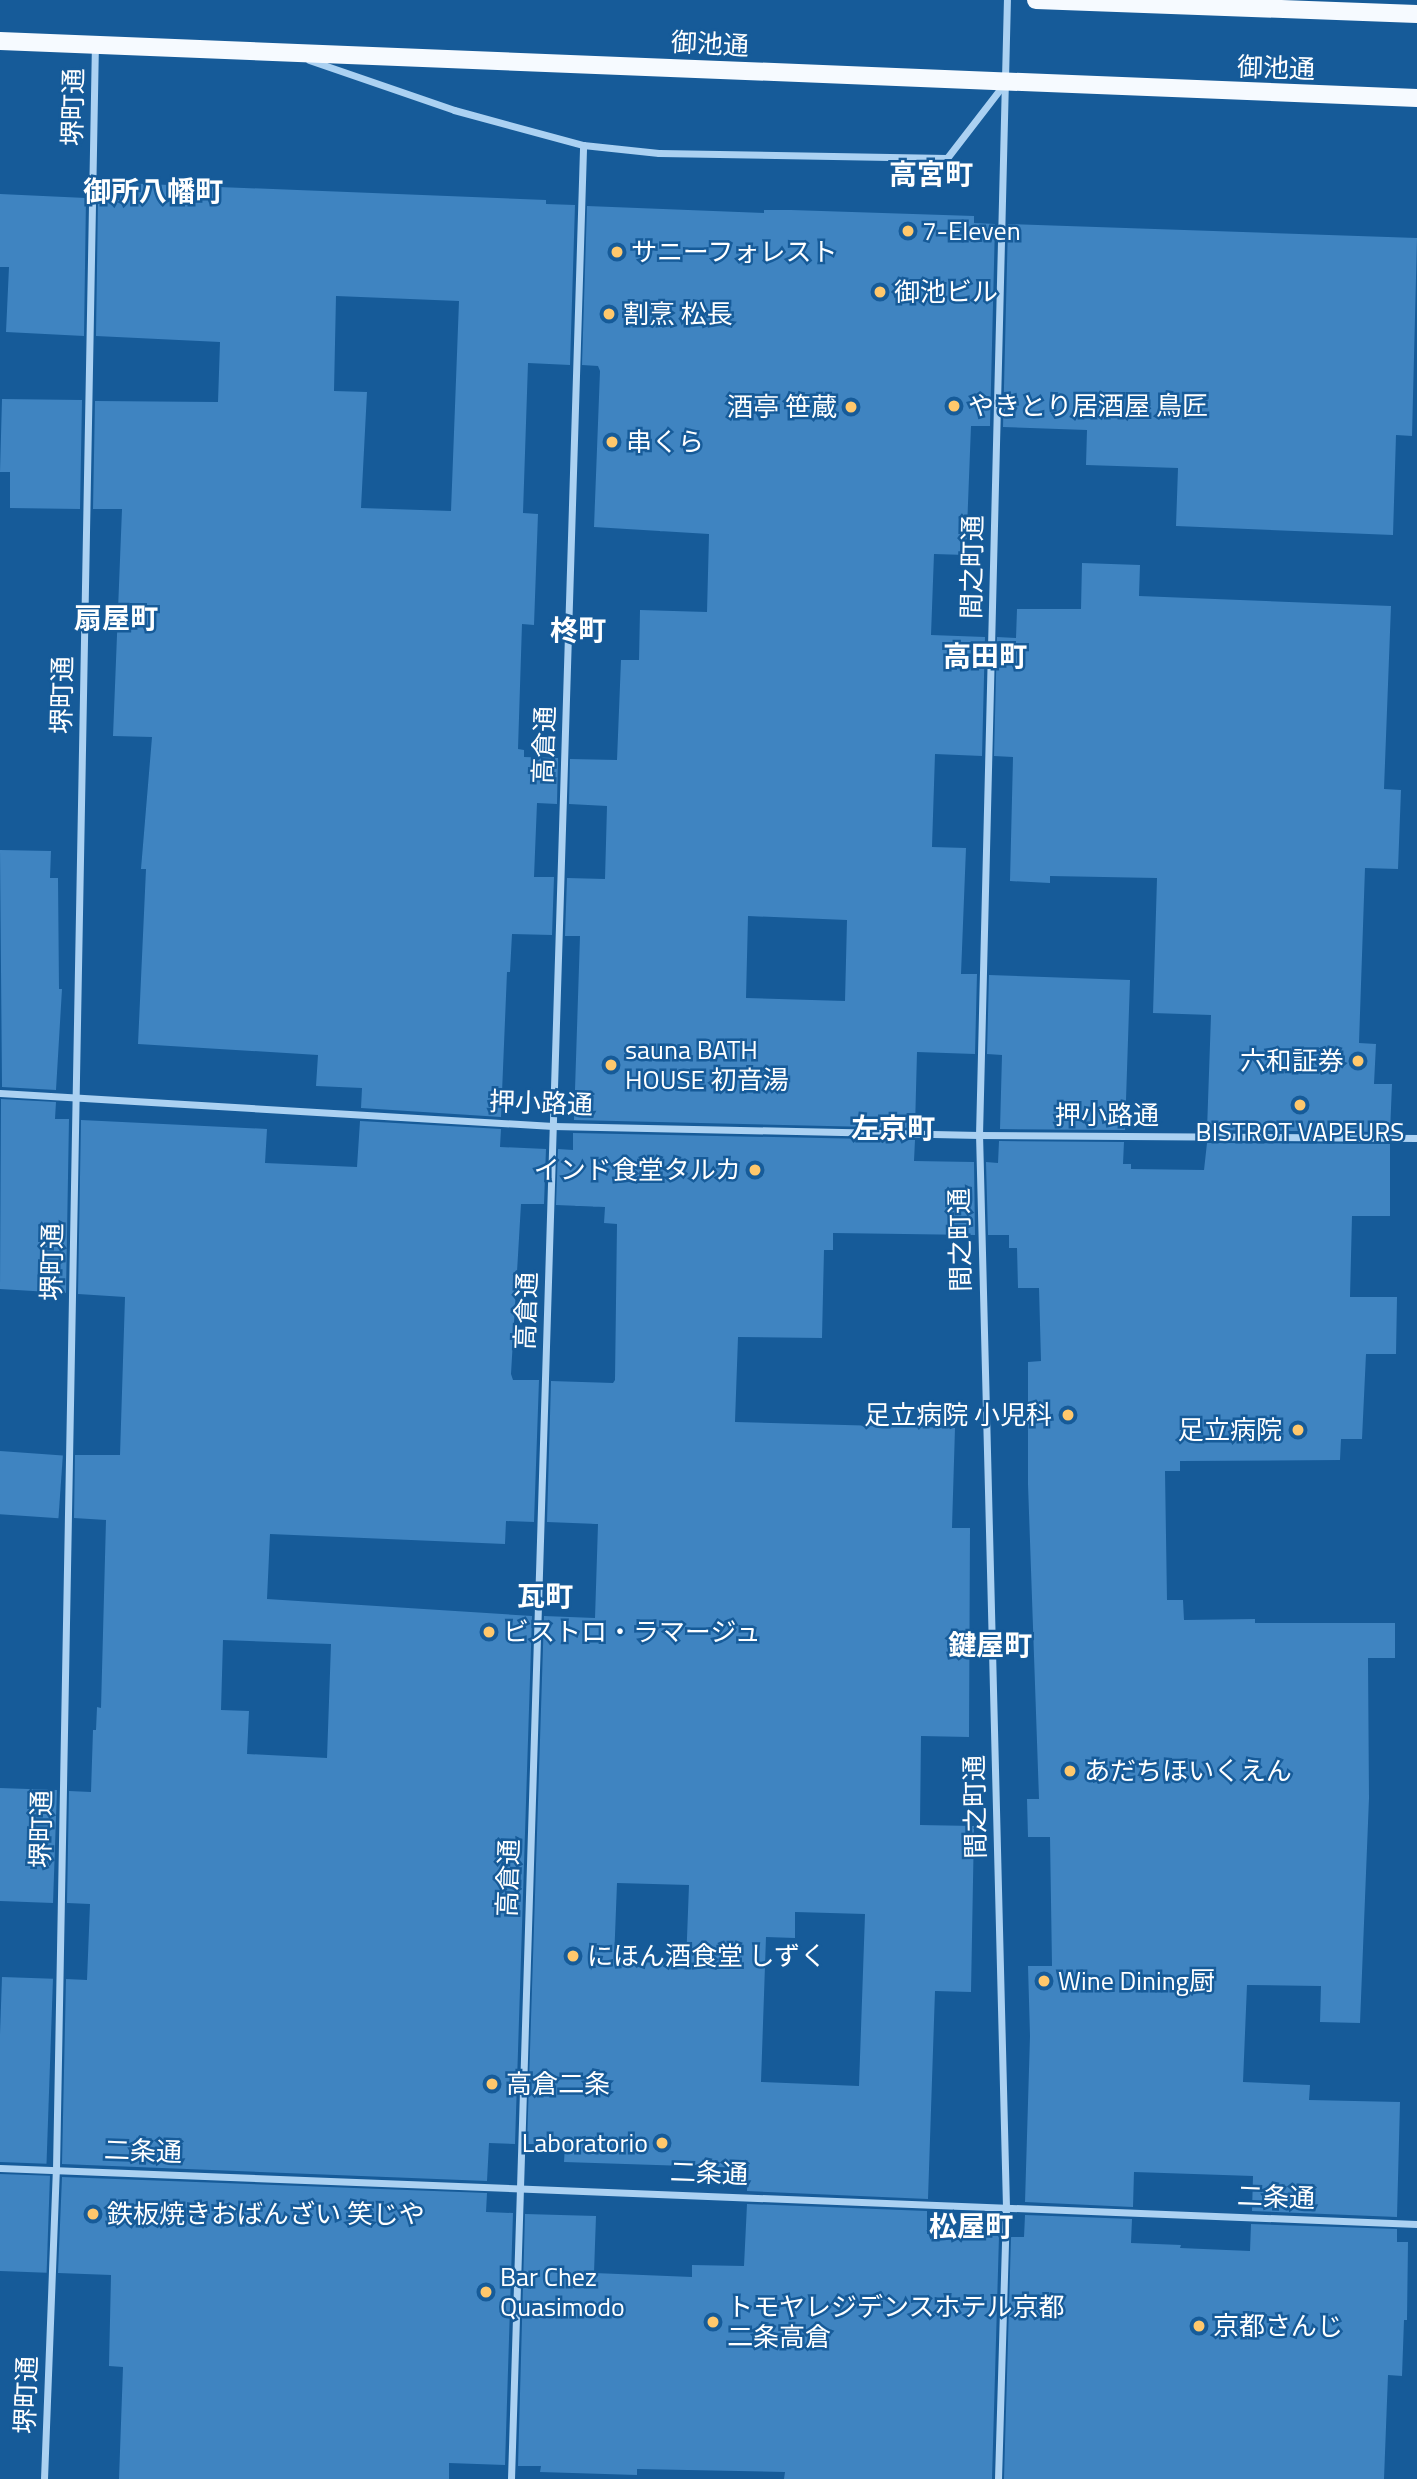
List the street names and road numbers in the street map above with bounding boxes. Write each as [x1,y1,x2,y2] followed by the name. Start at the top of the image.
[670,26,750,62] street label: 御池通
[1236,51,1316,85] street label: 御池通
[57,68,89,146] street label: 堺町通
[955,515,989,619] street label: 間之町通
[46,656,78,734] street label: 堺町通
[527,705,561,785] street label: 高倉通
[488,1086,594,1120] street label: 押小路通
[1055,1099,1159,1131] street label: 押小路通
[943,1188,977,1292] street label: 間之町通
[36,1223,68,1301] street label: 堺町通
[509,1271,543,1351] street label: 高倉通
[958,1755,992,1859] street label: 間之町通
[25,1790,57,1868] street label: 堺町通
[491,1838,525,1918] street label: 高倉通
[103,2134,183,2168] street label: 二条通
[669,2156,749,2190] street label: 二条通
[1236,2180,1316,2214] street label: 二条通
[9,2355,43,2435] street label: 堺町通

